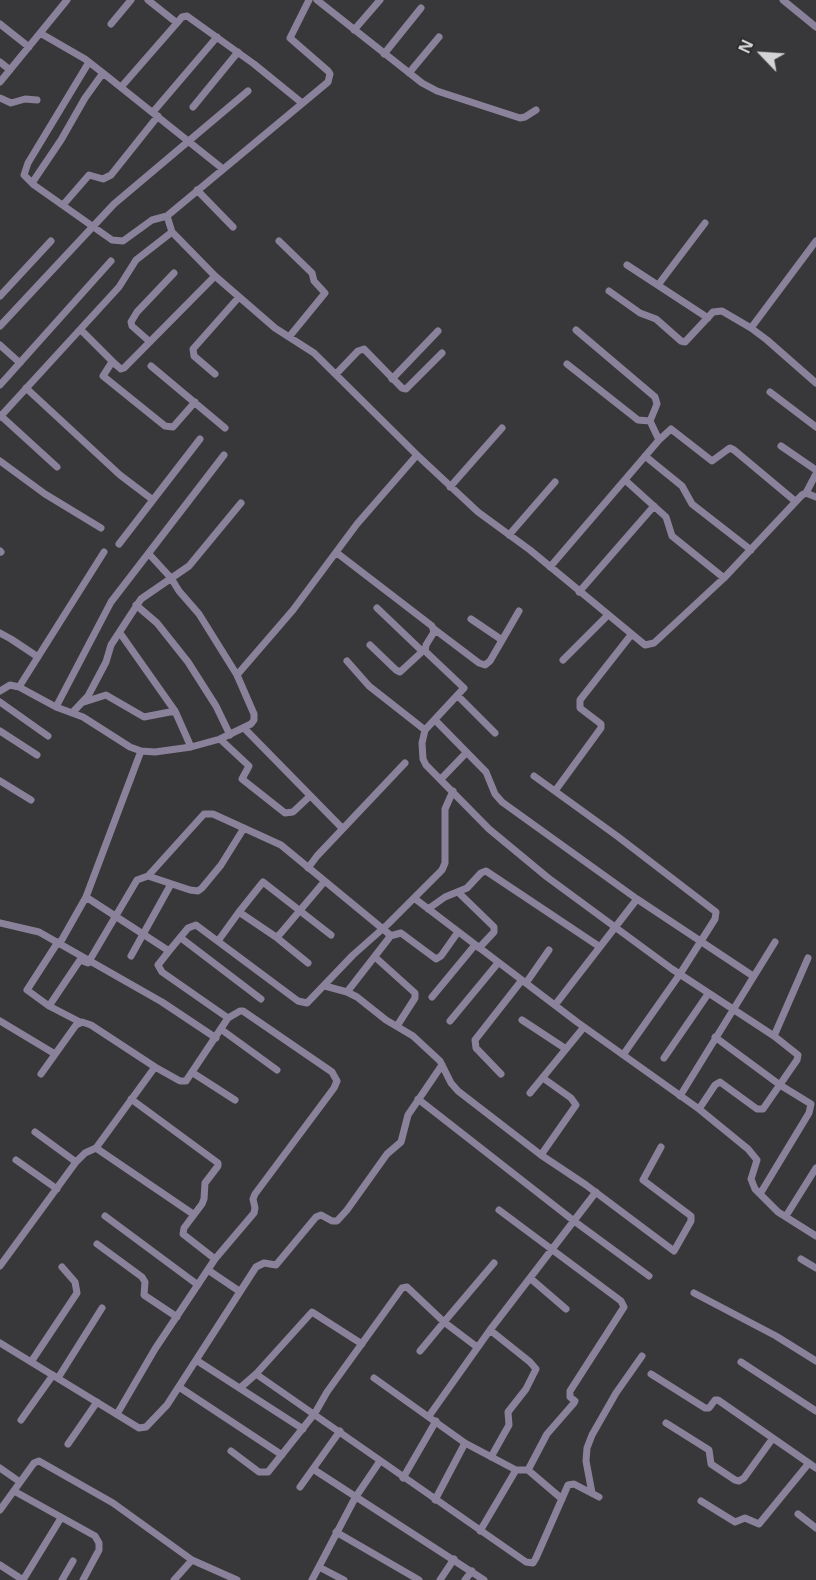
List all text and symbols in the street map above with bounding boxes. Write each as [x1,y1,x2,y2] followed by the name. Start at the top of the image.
[732,24,792,84] north arrow
[733,36,758,57] text: N

